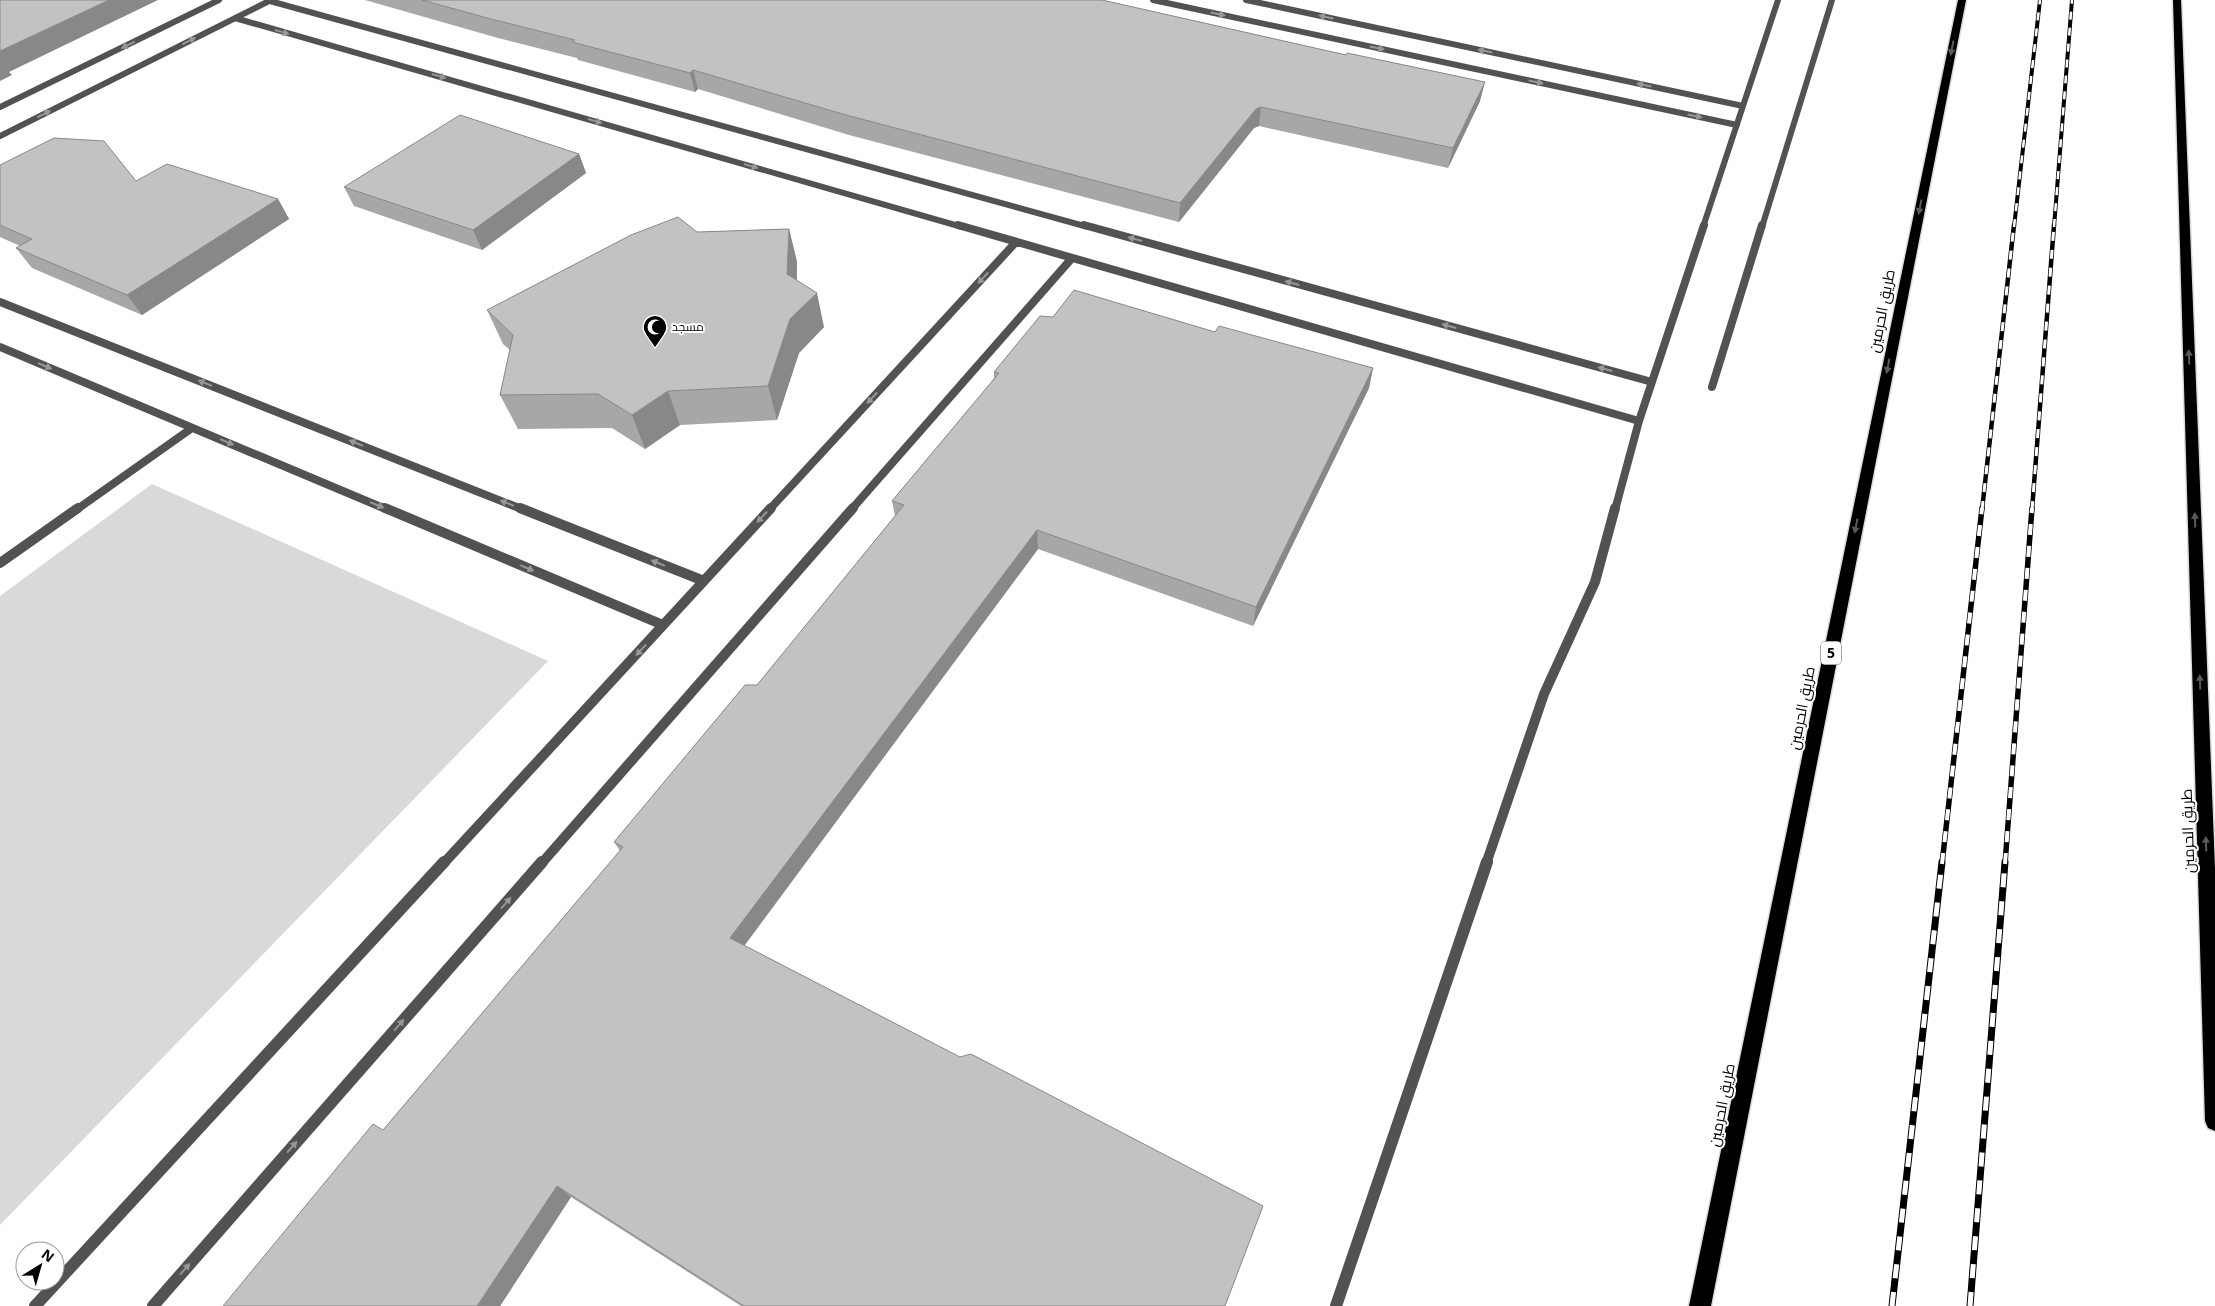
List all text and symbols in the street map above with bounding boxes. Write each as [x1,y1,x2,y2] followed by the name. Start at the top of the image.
[1210,10,1226,18] one-way arrow
[1319,13,1334,21] one-way arrow
[275,28,290,36] one-way arrow
[182,37,196,45] one-way arrow
[1948,40,1956,56] one-way arrow
[121,41,135,49] one-way arrow
[1369,44,1384,52] one-way arrow
[1478,47,1493,55] one-way arrow
[431,73,446,81] one-way arrow
[1528,78,1543,86] one-way arrow
[1636,80,1652,88] one-way arrow
[36,110,51,118] one-way arrow
[1687,113,1703,121] one-way arrow
[587,118,602,126] one-way arrow
[743,163,758,171] one-way arrow
[1916,200,1924,216] one-way arrow
[1128,235,1143,243] one-way arrow
[1863,267,1900,354] street label: طريق الحرمين
[977,272,989,284] one-way arrow
[1284,278,1299,286] one-way arrow
[642,314,668,348] mosque icon: مسجد
[672,318,704,335] place label: مسجد
[1441,321,1456,329] one-way arrow
[2185,349,2193,365] one-way arrow
[1884,359,1892,375] one-way arrow
[38,362,52,370] one-way arrow
[1598,365,1613,373] one-way arrow
[198,379,212,387] one-way arrow
[867,391,878,404] one-way arrow
[220,439,234,447] one-way arrow
[348,439,363,447] one-way arrow
[499,499,514,507] one-way arrow
[370,501,385,509] one-way arrow
[756,511,768,523] one-way arrow
[2190,511,2198,527] one-way arrow
[1852,518,1860,534] one-way arrow
[651,558,665,566] one-way arrow
[520,564,534,572] one-way arrow
[1821,641,1841,664] road number: 5
[635,643,647,655] one-way arrow
[1783,664,1820,751] street label: طريق الحرمين
[2196,674,2204,690] one-way arrow
[2176,788,2199,874] street label: طريق الحرمين
[2201,836,2209,852] one-way arrow
[501,896,512,909] one-way arrow
[394,1019,405,1032] one-way arrow
[1703,1061,1740,1148] street label: طريق الحرمين
[286,1142,298,1154] one-way arrow
[15,1241,65,1291] north arrow
[38,1244,58,1266] text: N
[179,1264,191,1276] one-way arrow

